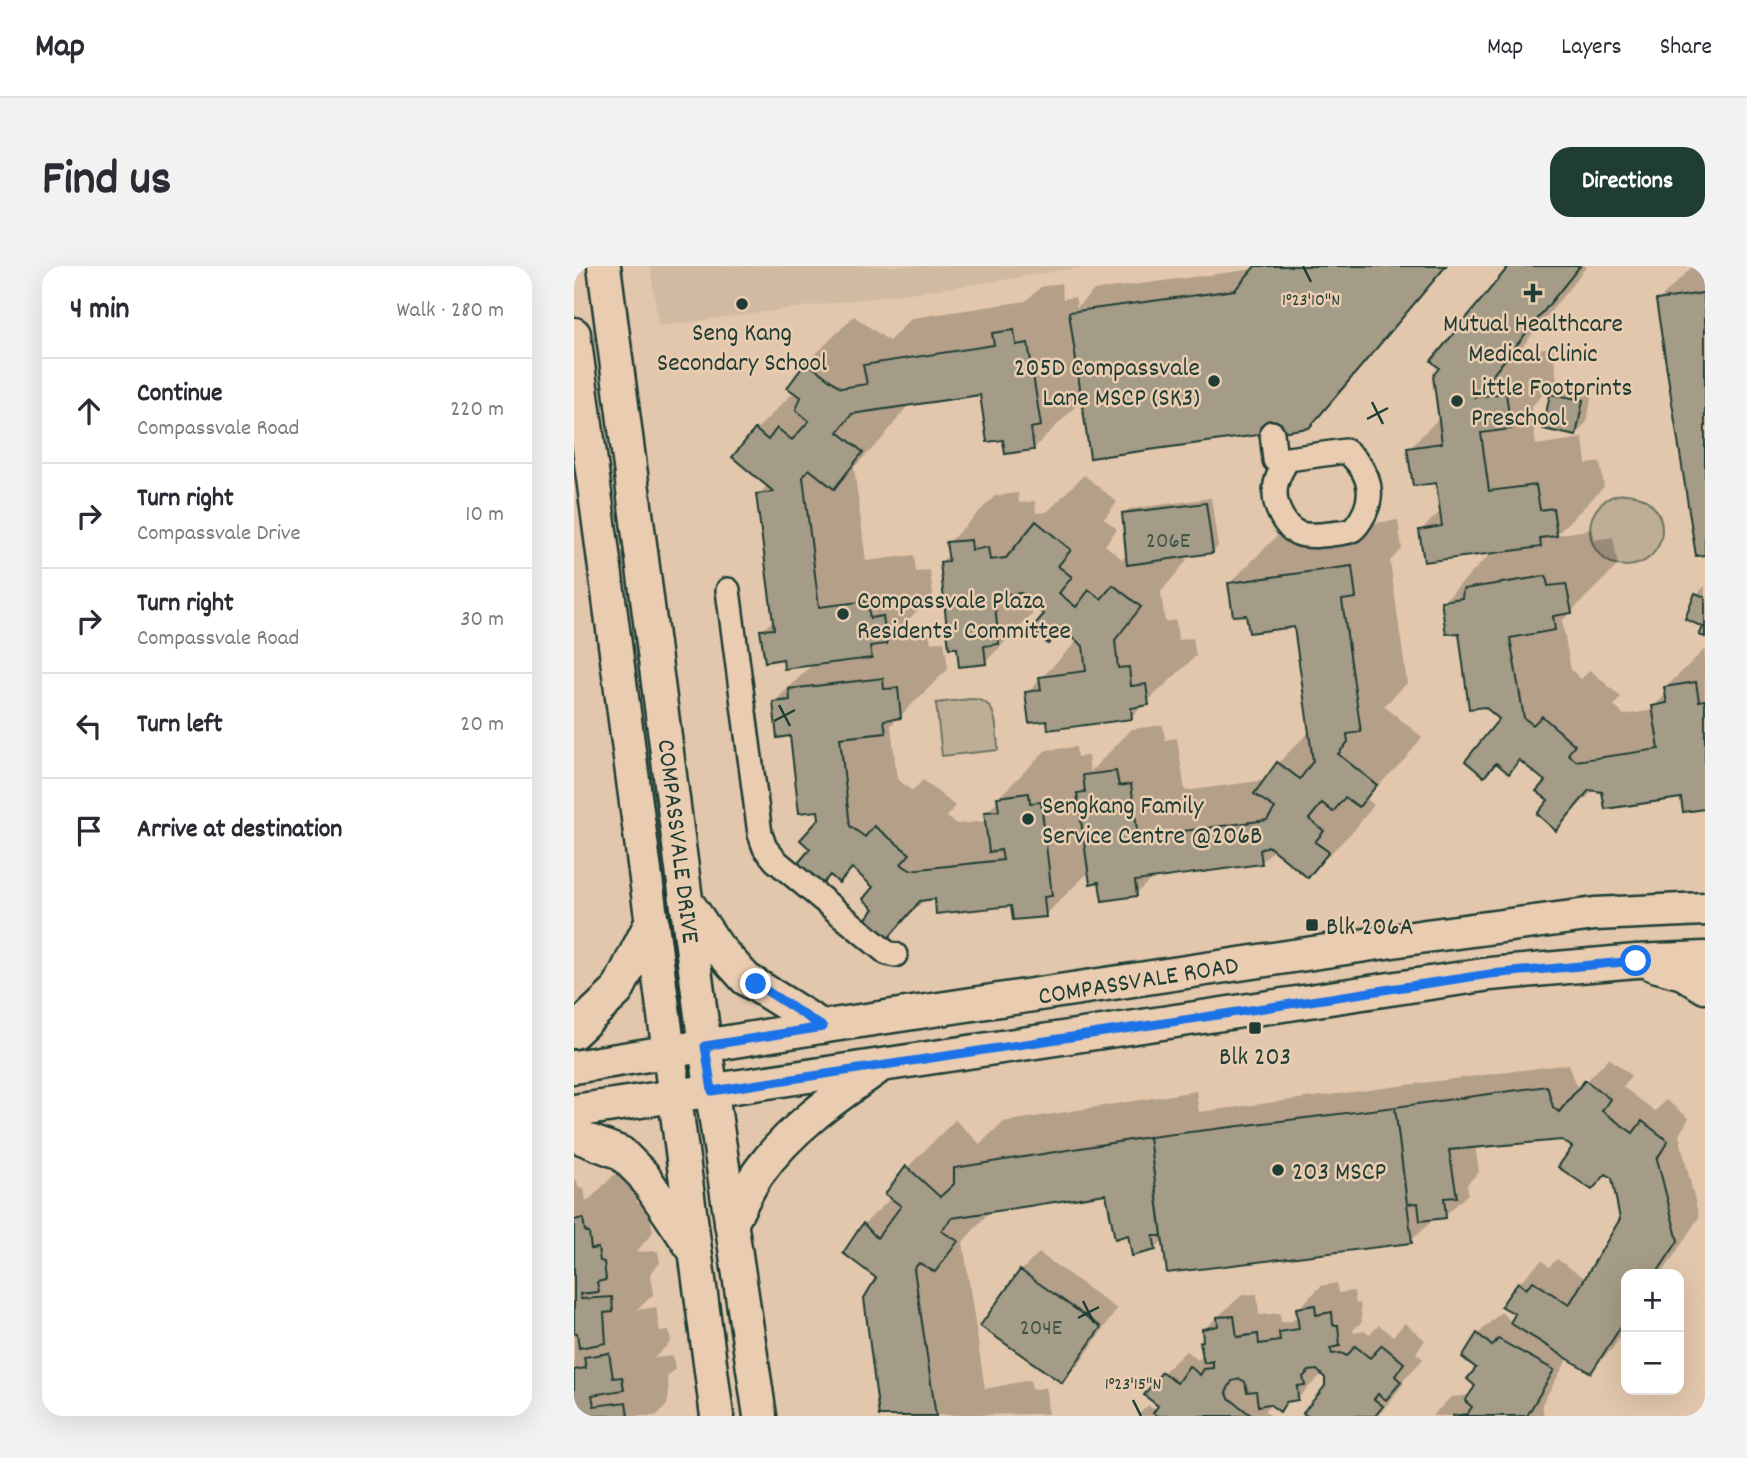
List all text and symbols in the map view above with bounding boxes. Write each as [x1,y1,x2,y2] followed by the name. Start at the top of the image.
[35,25,85,72] text: Map
[1487,31,1523,65] text: Map
[1561,31,1622,65] text: Layers
[1660,31,1712,65] text: Share
[42,147,171,217] text: Find us
[1550,147,1705,217] button: Directions
[1523,283,1543,303] marker: Mutual Healthcare Medical Clinic
[1282,289,1340,314] text: 1°23'10"N
[70,290,129,333] text: 4 min
[396,295,504,328] text: Walk · 280 m
[734,296,750,312] marker: Seng Kang Secondary School
[1443,307,1623,374] place label: Mutual Healthcare Medical Clinic
[657,316,827,383] place label: Seng Kang Secondary School
[1014,351,1200,418] place label: 205D Compassvale Lane MSCP (SK3)
[1471,371,1632,438] place label: Little Footprints Preschool
[1206,373,1222,389] marker: 205D Compassvale Lane MSCP (SK3)
[137,376,222,413] text: Continue
[70,392,108,430] icon: ahead
[1449,393,1465,409] marker: Little Footprints Preschool
[450,394,504,427] text: 220 m
[137,413,299,446] text: Compassvale Road
[137,481,234,518] text: Turn right
[70,497,108,535] icon: right
[465,499,504,532] text: 10 m
[137,518,301,551] text: Compassvale Drive
[1146,526,1191,559] house number: 206E
[857,584,1071,651] place label: Compassvale Plaza Residents' Committee
[137,586,234,623] text: Turn right
[70,602,108,640] icon: right
[460,604,504,637] text: 30 m
[835,606,851,622] marker: Compassvale Plaza Residents' Committee
[137,623,299,656] text: Compassvale Road
[70,707,108,745] icon: left
[137,707,223,744] text: Turn left
[460,709,504,742] text: 20 m
[646,737,707,946] street label: COMPASSVALE DRIVE
[1042,789,1262,856] place label: Sengkang Family Service Centre @206B
[1020,811,1036,827] marker: Sengkang Family Service Centre @206B
[70,812,108,850] icon: arrive
[137,812,342,849] text: Arrive at destination
[1326,910,1414,947] place label: Blk 206A
[1304,917,1320,933] marker: Blk 206A
[1620,945,1651,976] route start
[1036,948,1241,1017] street label: COMPASSVALE ROAD
[740,968,771,999] route end
[1247,1020,1263,1036] marker: Blk 203
[1219,1040,1291,1077] place label: Blk 203
[1292,1155,1386,1192] place label: 203 MSCP
[1270,1162,1286,1178] marker: 203 MSCP
[1621,1269,1684,1395] map controls
[1621,1269,1684,1332] button: +
[1020,1313,1063,1346] house number: 204E
[1621,1332,1684,1395] button: −
[1105,1373,1161,1398] text: 1°23'15"N

